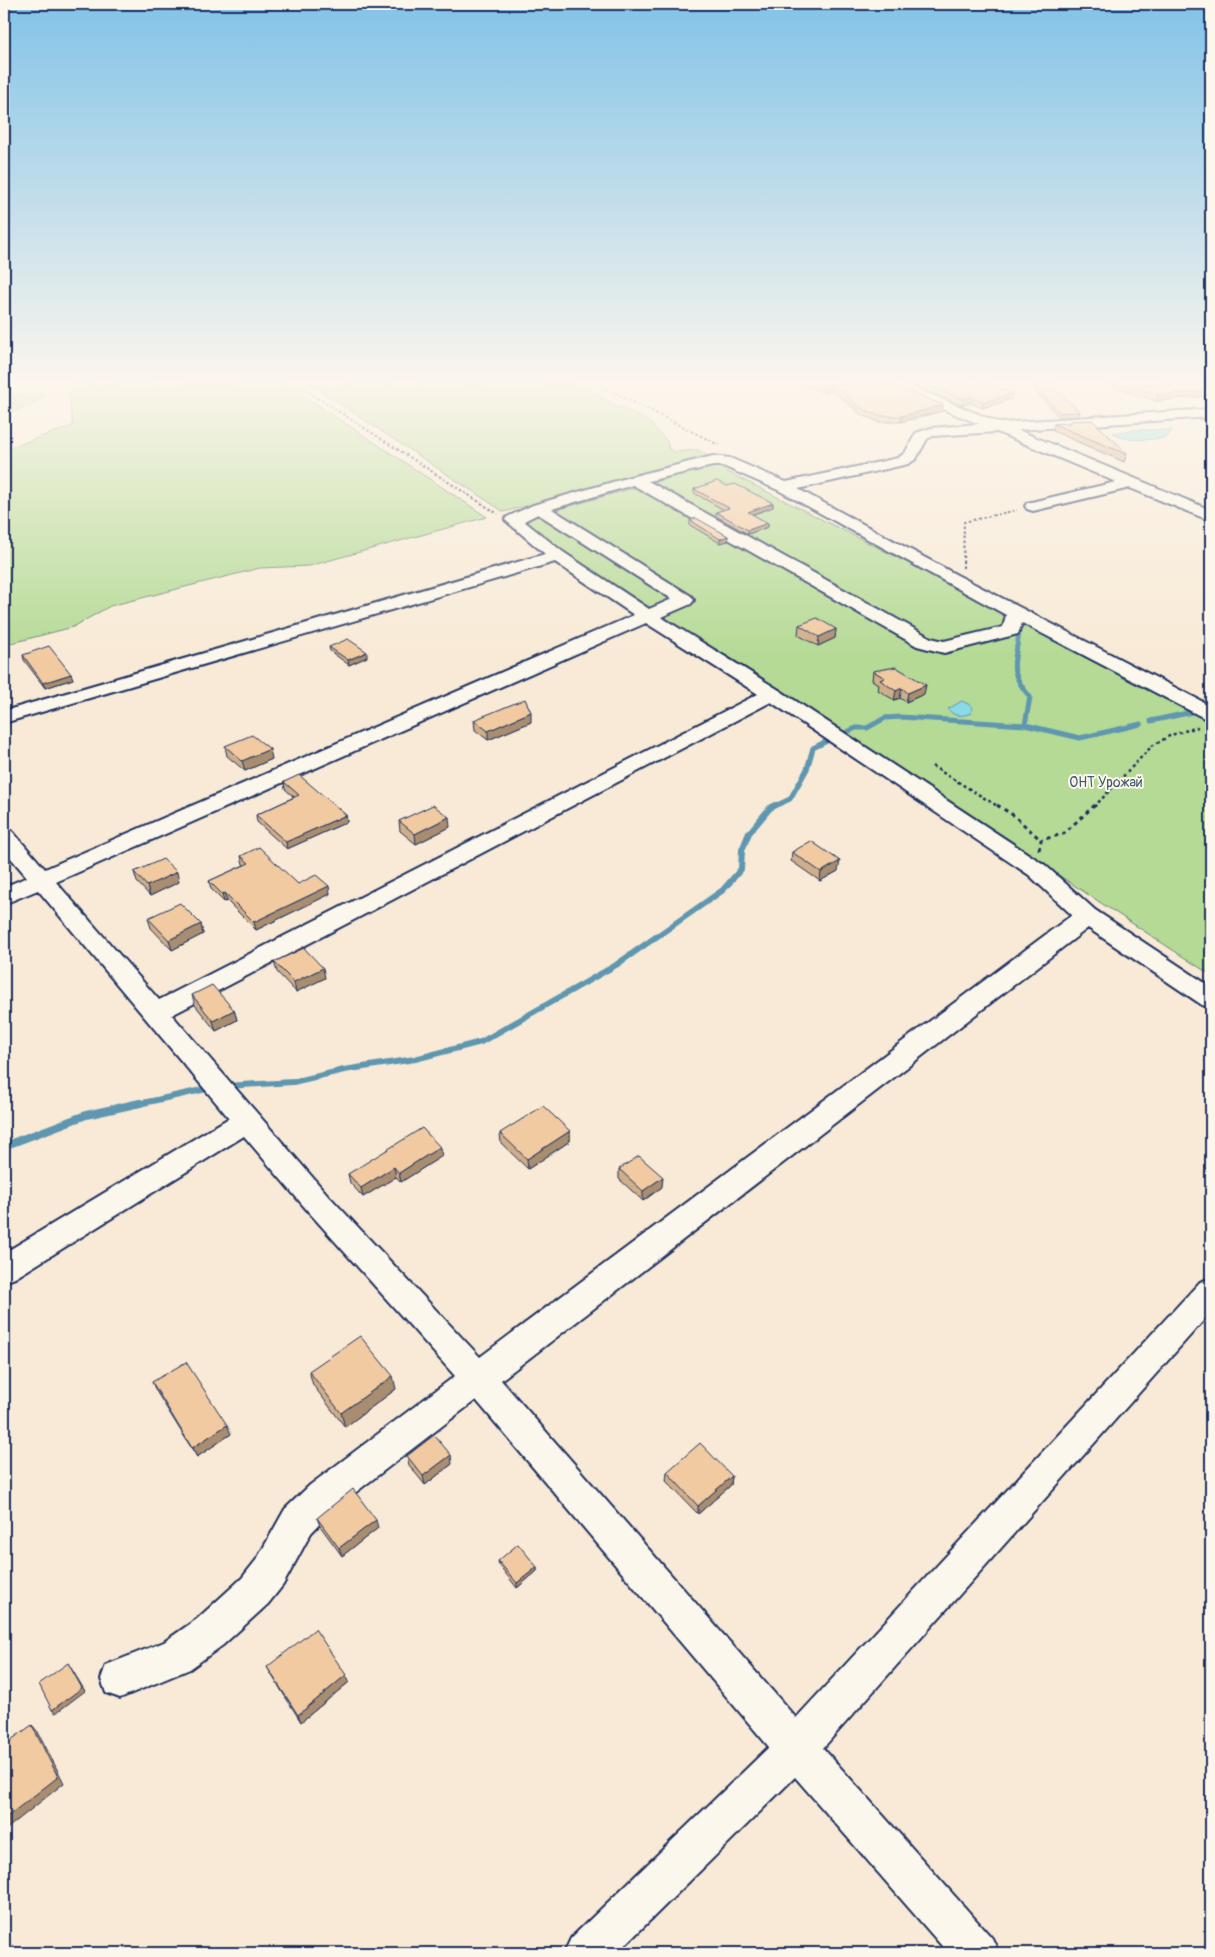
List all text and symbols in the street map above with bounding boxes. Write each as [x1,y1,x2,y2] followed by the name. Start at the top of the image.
[1069,774,1143,791] park label: ОНТ Урожай

